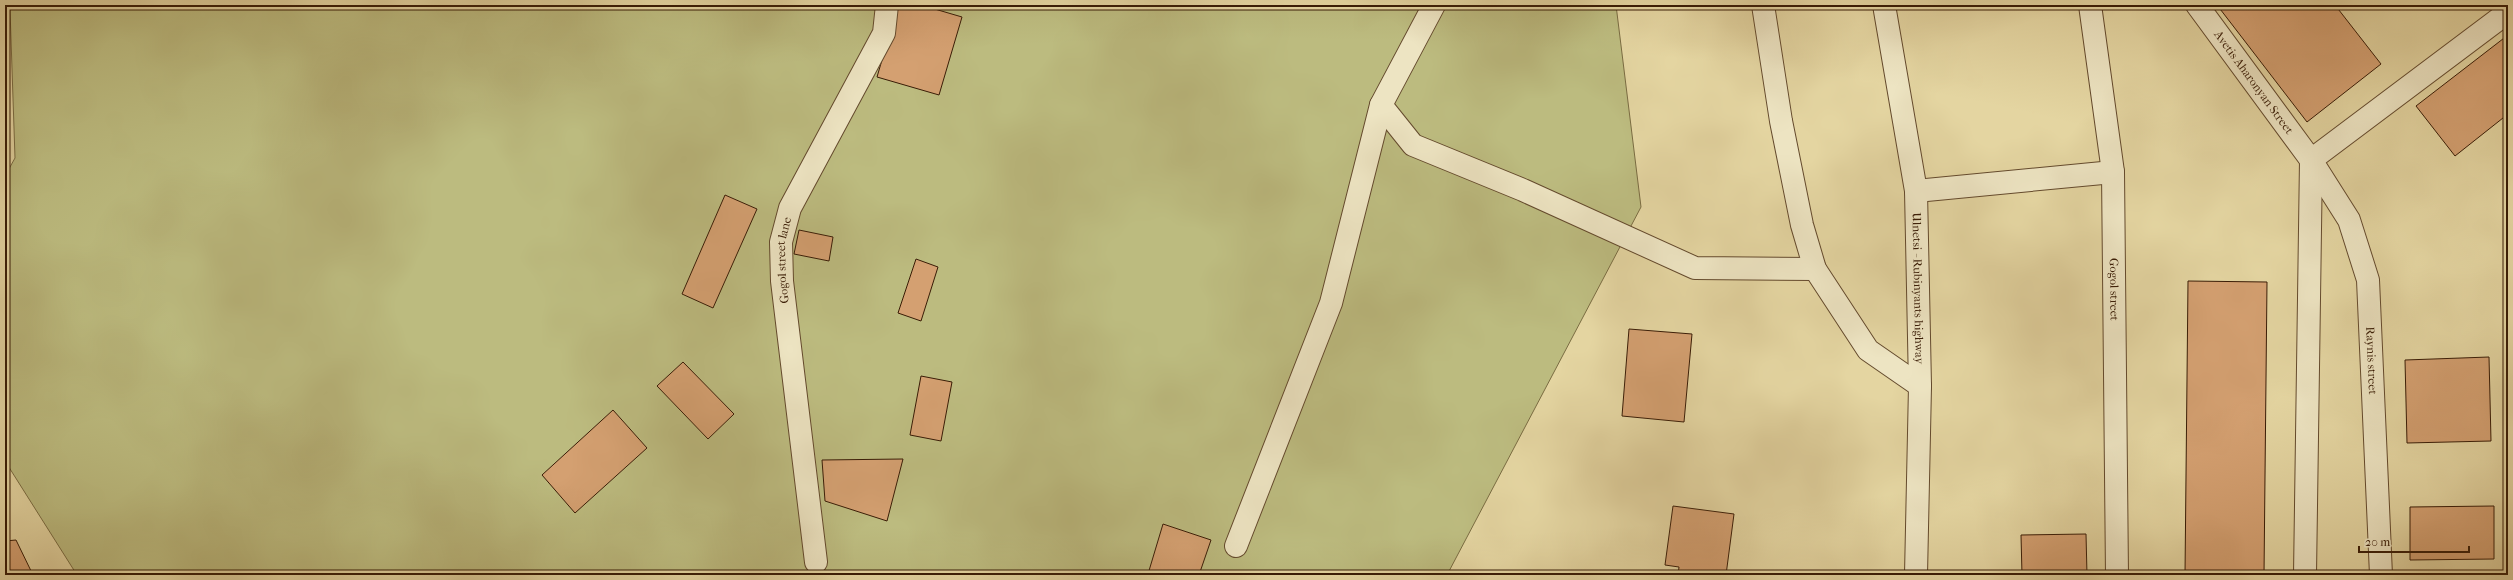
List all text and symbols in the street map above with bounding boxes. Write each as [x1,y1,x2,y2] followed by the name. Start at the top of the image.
[2211,27,2297,137] street label: Avetis Aharonyan Street
[1909,212,1927,365] street label: Ulnetsi - Rubinyants highway
[774,215,794,304] street label: Gogol street lane
[2107,258,2121,322] street label: Gogol street
[2363,326,2380,396] street label: Raynis street
[2359,528,2469,554] scale bar
[2365,535,2390,549] text: 20 m

